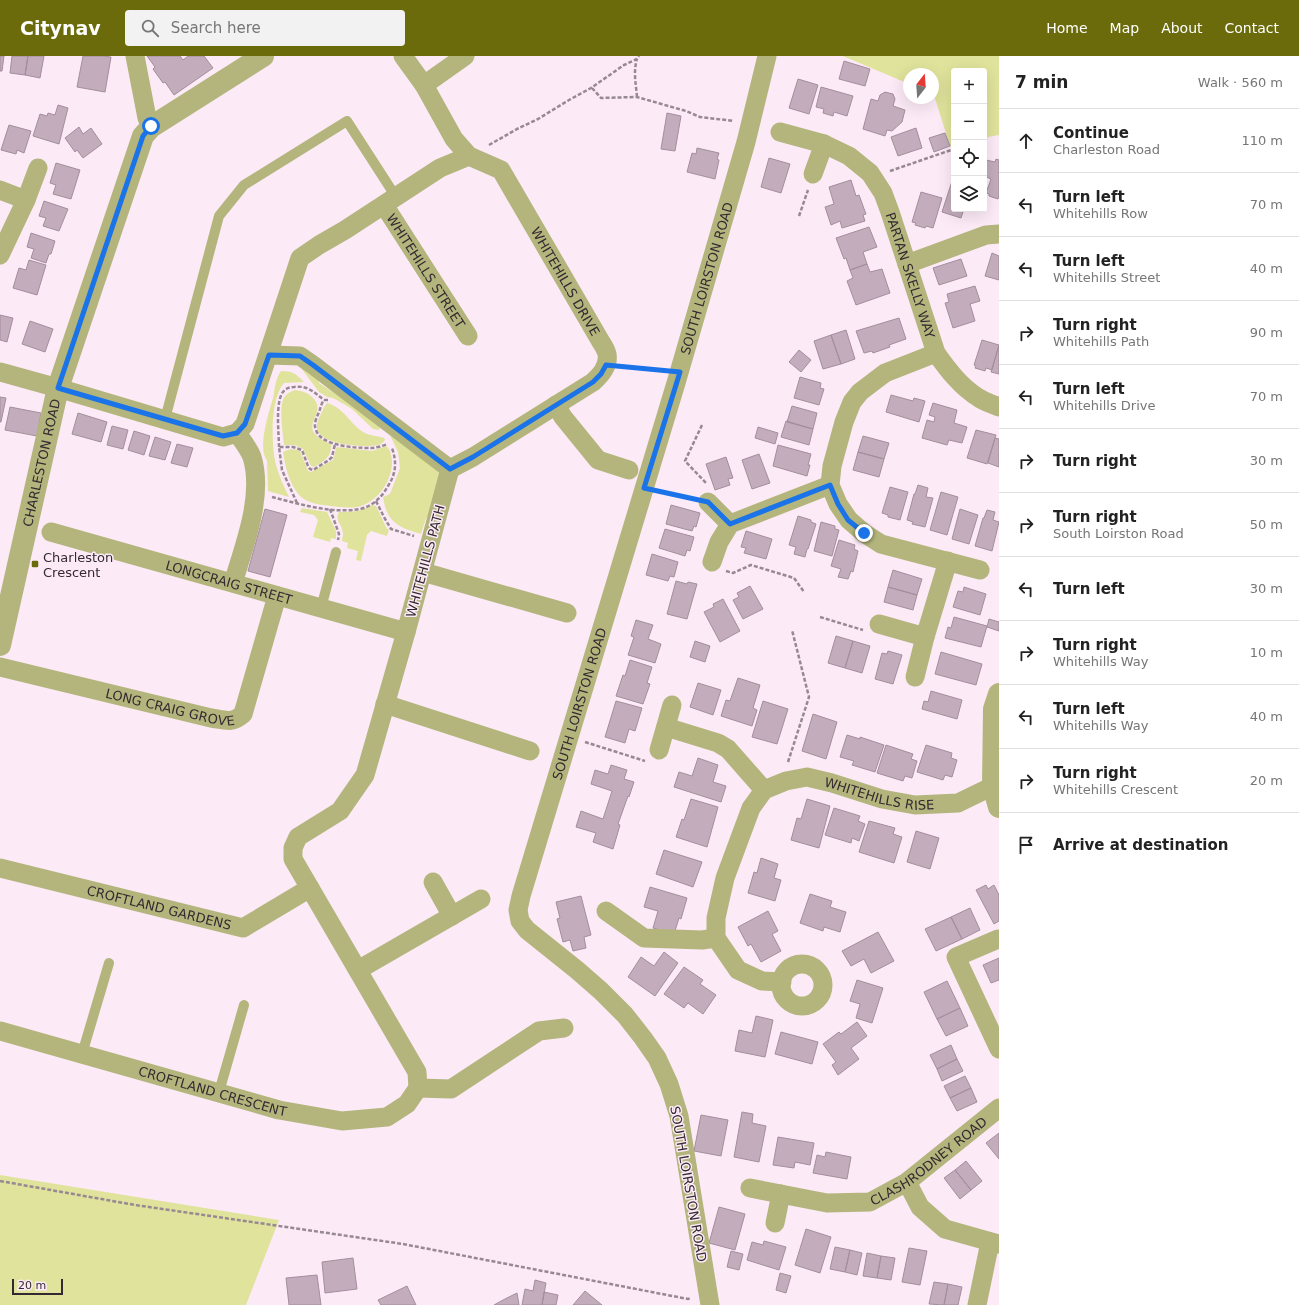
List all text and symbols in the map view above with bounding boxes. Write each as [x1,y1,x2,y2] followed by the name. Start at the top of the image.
[125,10,405,46] search box
[20,17,101,39] text: Citynav
[139,17,161,39] icon: search
[171,19,261,37] text: Search here
[1046,20,1088,36] text: Home
[1110,20,1139,36] text: Map
[1161,20,1203,36] text: About
[1225,20,1279,36] text: Contact
[903,68,939,104] north arrow
[951,68,987,212] map controls
[951,68,987,104] button: +
[1015,72,1068,92] text: 7 min
[1198,75,1283,90] text: Walk · 560 m
[951,104,987,140] button: −
[142,117,160,135] route start
[1053,124,1129,142] text: Continue
[1015,130,1037,152] icon: ahead
[1241,133,1283,148] text: 110 m
[951,140,987,176] button: locate
[1053,142,1160,157] text: Charleston Road
[951,176,987,212] button: layers
[1053,188,1125,206] text: Turn left
[1015,194,1037,216] icon: left
[1250,197,1283,212] text: 70 m
[678,200,736,356] street label: SOUTH LOIRSTON ROAD
[1053,206,1148,221] text: Whitehills Row
[384,211,468,331] street label: WHITEHILLS STREET
[883,211,938,340] street label: PARTAN SKELLY WAY
[528,225,603,339] street label: WHITEHILLS DRIVE
[1053,252,1125,270] text: Turn left
[1015,258,1037,280] icon: left
[1250,261,1283,276] text: 40 m
[1053,270,1160,285] text: Whitehills Street
[1053,316,1137,334] text: Turn right
[1015,322,1037,344] icon: right
[1250,325,1283,340] text: 90 m
[1053,334,1149,349] text: Whitehills Path
[1053,380,1125,398] text: Turn left
[1015,386,1037,408] icon: left
[1250,389,1283,404] text: 70 m
[20,397,63,528] street label: CHARLESTON ROAD
[1053,398,1155,413] text: Whitehills Drive
[1015,450,1037,472] icon: right
[1053,452,1137,470] text: Turn right
[1250,453,1283,468] text: 30 m
[403,503,448,619] street label: WHITEHILLS PATH
[1053,508,1137,526] text: Turn right
[1015,514,1037,536] icon: right
[1250,517,1283,532] text: 50 m
[855,524,873,542] route end
[1053,526,1184,541] text: South Loirston Road
[43,550,113,580] place label: Charleston Crescent
[164,558,294,608] street label: LONGCRAIG STREET
[30,559,40,569] marker: Charleston Crescent
[1015,578,1037,600] icon: left
[1053,580,1125,598] text: Turn left
[1250,581,1283,596] text: 30 m
[550,626,610,782] street label: SOUTH LOIRSTON ROAD
[1053,636,1137,654] text: Turn right
[1015,642,1037,664] icon: right
[1250,645,1283,660] text: 10 m
[1053,654,1148,669] text: Whitehills Way
[104,686,236,729] street label: LONG CRAIG GROVE
[1053,700,1125,718] text: Turn left
[1015,706,1037,728] icon: left
[1250,709,1283,724] text: 40 m
[1053,718,1148,733] text: Whitehills Way
[1053,764,1137,782] text: Turn right
[1015,770,1037,792] icon: right
[1250,773,1283,788] text: 20 m
[823,774,935,813] street label: WHITEHILLS RISE
[1053,782,1178,797] text: Whitehills Crescent
[1015,834,1037,856] icon: arrive
[1053,836,1228,854] text: Arrive at destination
[85,883,233,933] street label: CROFTLAND GARDENS
[137,1064,288,1119] street label: CROFTLAND CRESCENT
[667,1105,710,1263] street label: SOUTH LOIRSTON ROAD
[868,1114,990,1209] street label: CLASHRODNEY ROAD
[12,1277,63,1296] scale bar
[18,1279,46,1292] text: 20 m

